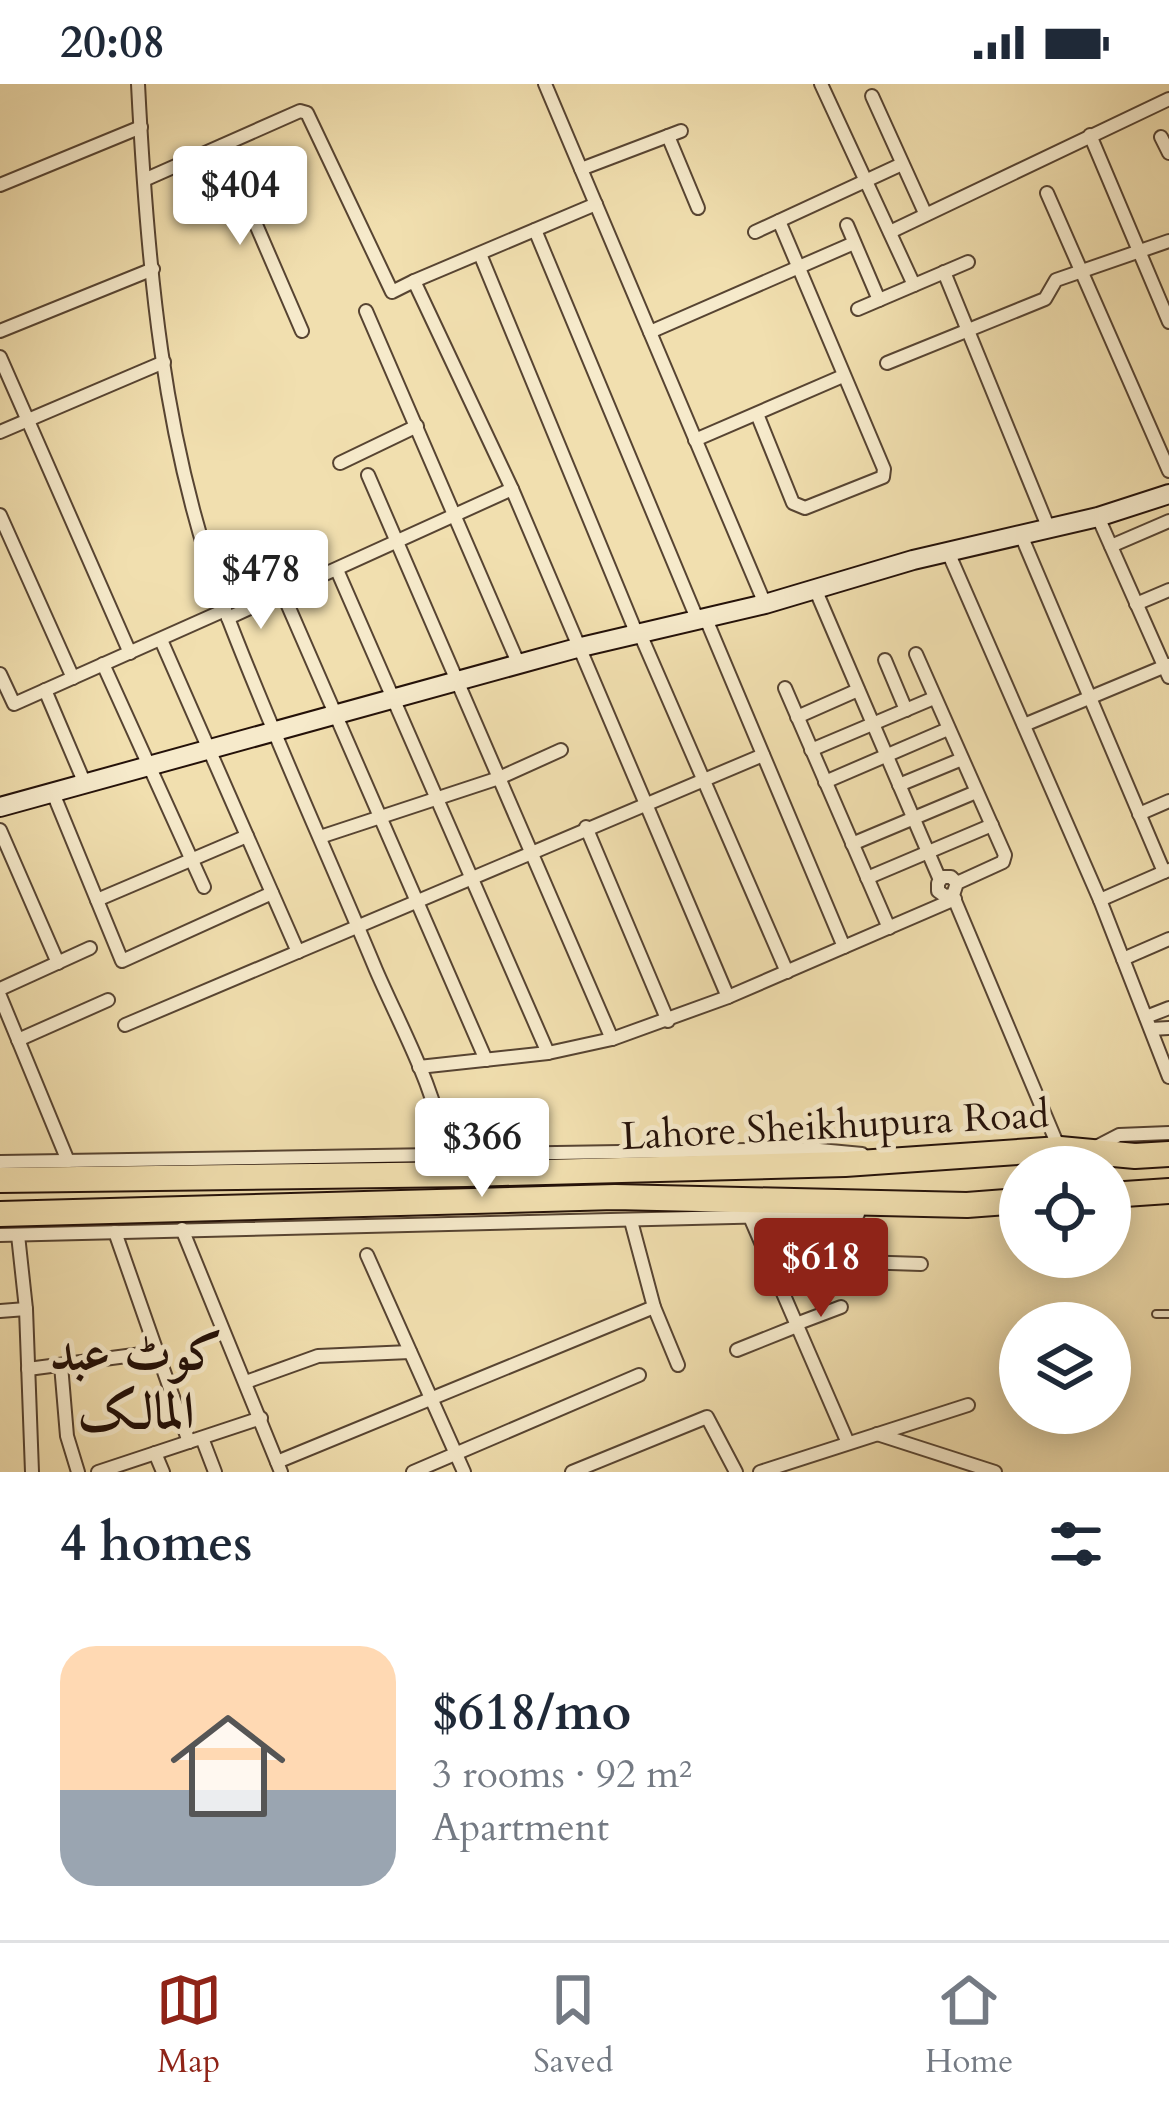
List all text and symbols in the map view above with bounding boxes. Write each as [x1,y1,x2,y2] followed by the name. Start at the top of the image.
[60,12,165,73] text: 20:08
[169,146,311,248] pin: $404
[200,158,280,211] text: $404
[190,530,332,632] pin: $478
[221,542,301,595] text: $478
[620,1088,1050,1163] street label: Lahore Sheikhupura Road
[411,1098,553,1200] pin: $366
[442,1110,522,1163] text: $366
[999,1146,1131,1434] map controls
[999,1146,1131,1278] button: locate
[750,1218,892,1320] pin: $618
[781,1230,861,1283] text: $618
[999,1302,1131,1434] button: layers
[50,1318,222,1447] district label: کوٹ عبد المالک
[60,1509,252,1579] text: 4 homes
[1043,1511,1109,1577] icon: filters
[432,1678,631,1748] text: $618/mo
[156,1694,300,1838] icon: home
[432,1748,692,1801] text: 3 rooms · 92 m²
[432,1801,609,1854] text: Apartment
[156,1967,222,2084] tab: Map
[533,1967,613,2084] tab: Saved
[925,1967,1013,2084] tab: Home

